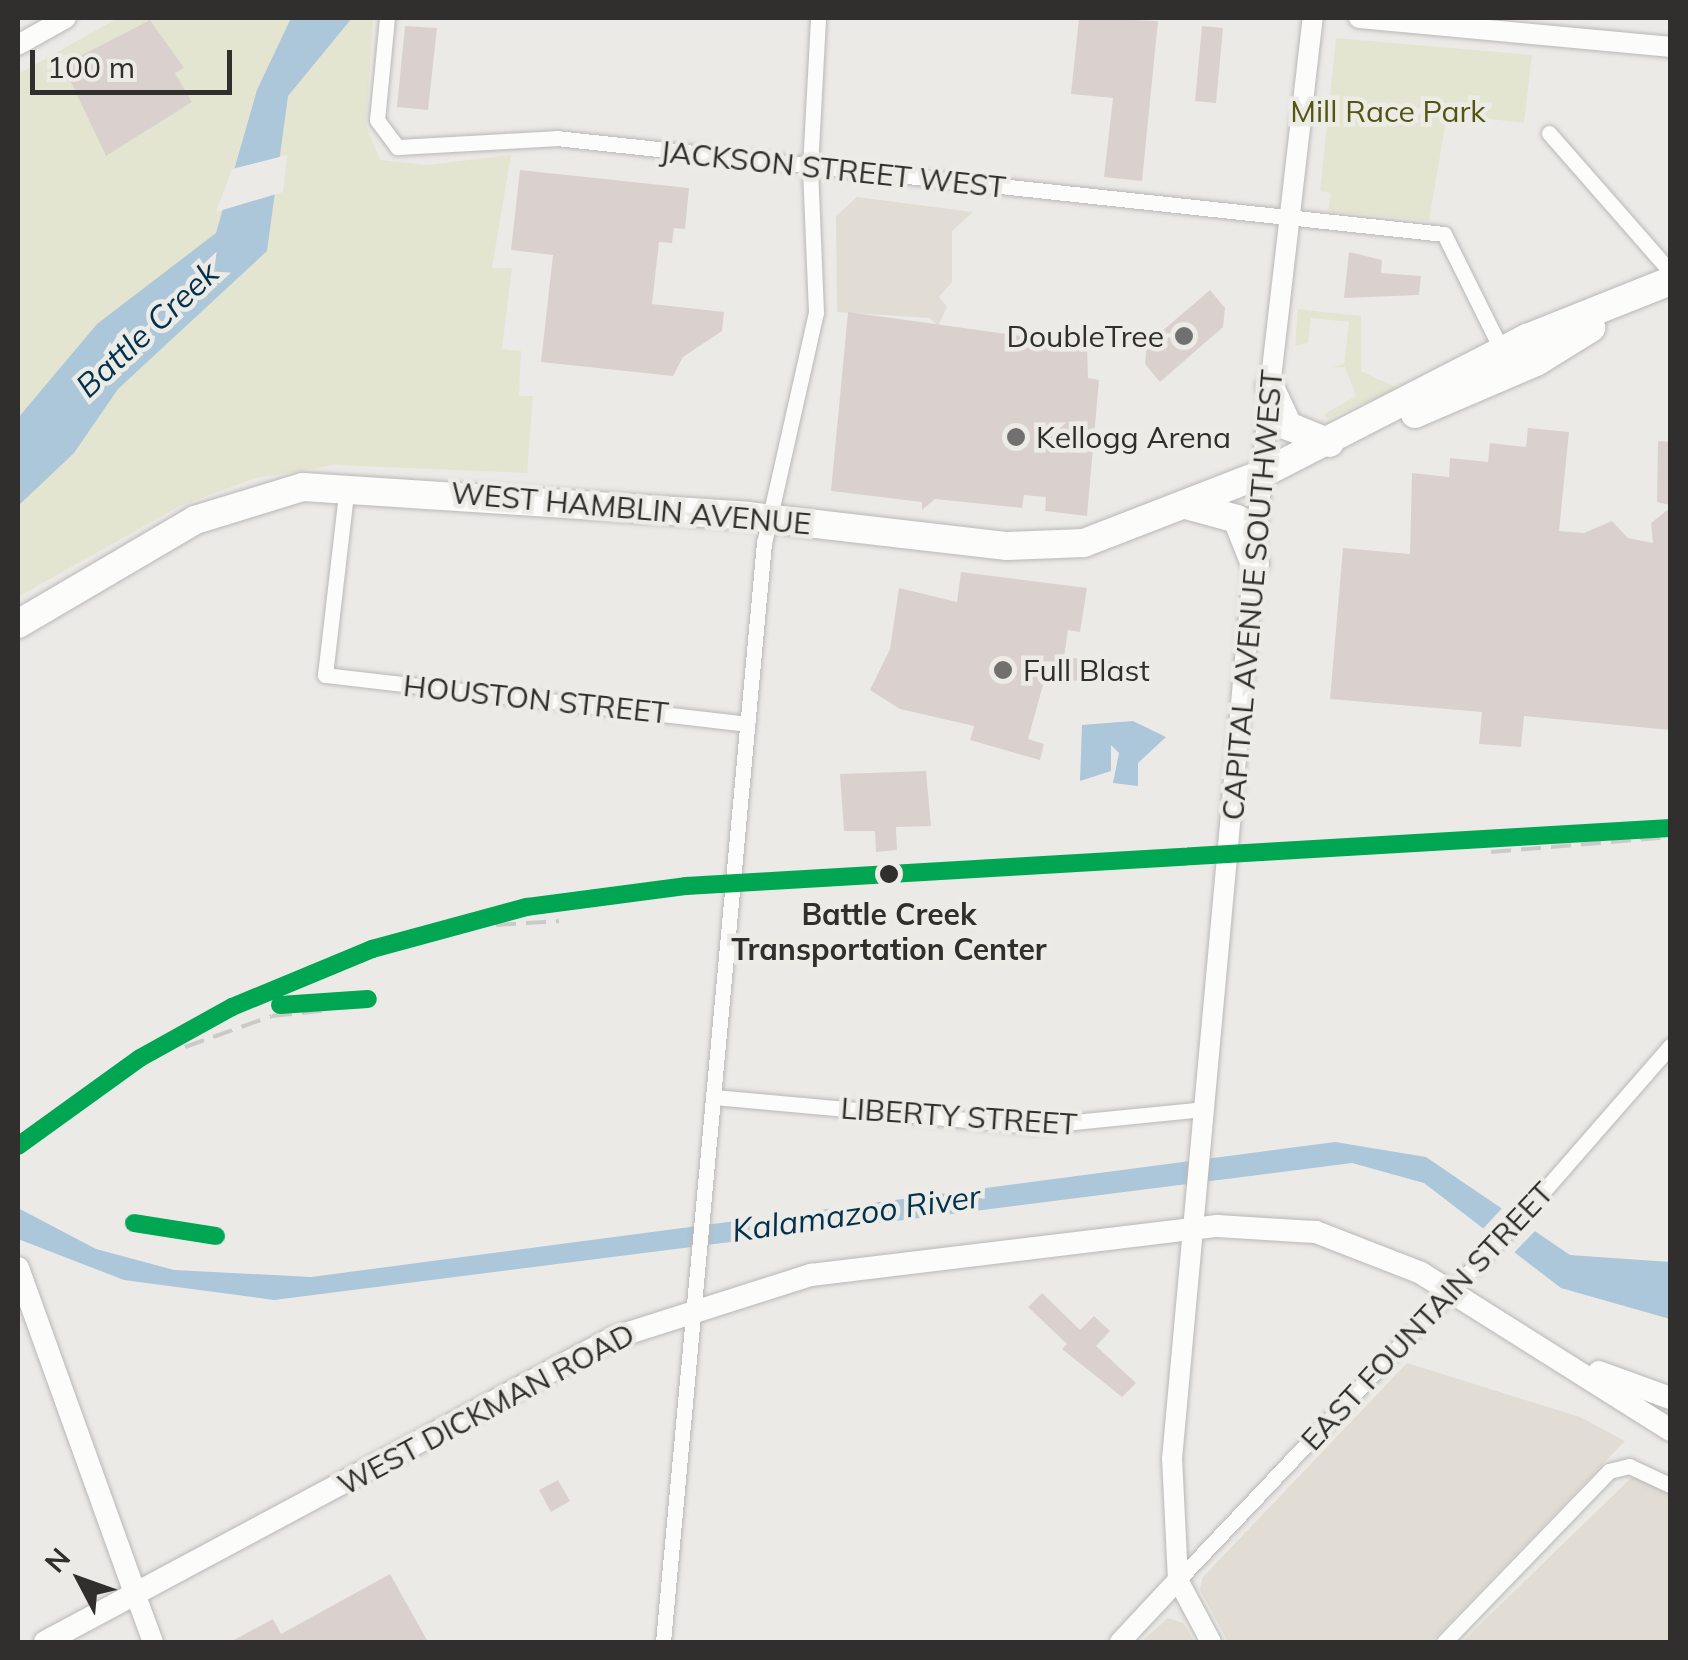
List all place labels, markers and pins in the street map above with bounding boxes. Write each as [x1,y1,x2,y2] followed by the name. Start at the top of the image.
[1007,318,1164,354] place label: DoubleTree
[1173,325,1195,347] marker: DoubleTree
[1036,419,1231,455] place label: Kellogg Arena
[1005,426,1027,448] marker: Kellogg Arena
[1023,652,1150,688] place label: Full Blast
[992,659,1014,681] marker: Full Blast
[872,857,906,891] marker: Battle Creek Transportation Center
[731,896,1047,966] place label: Battle Creek Transportation Center

